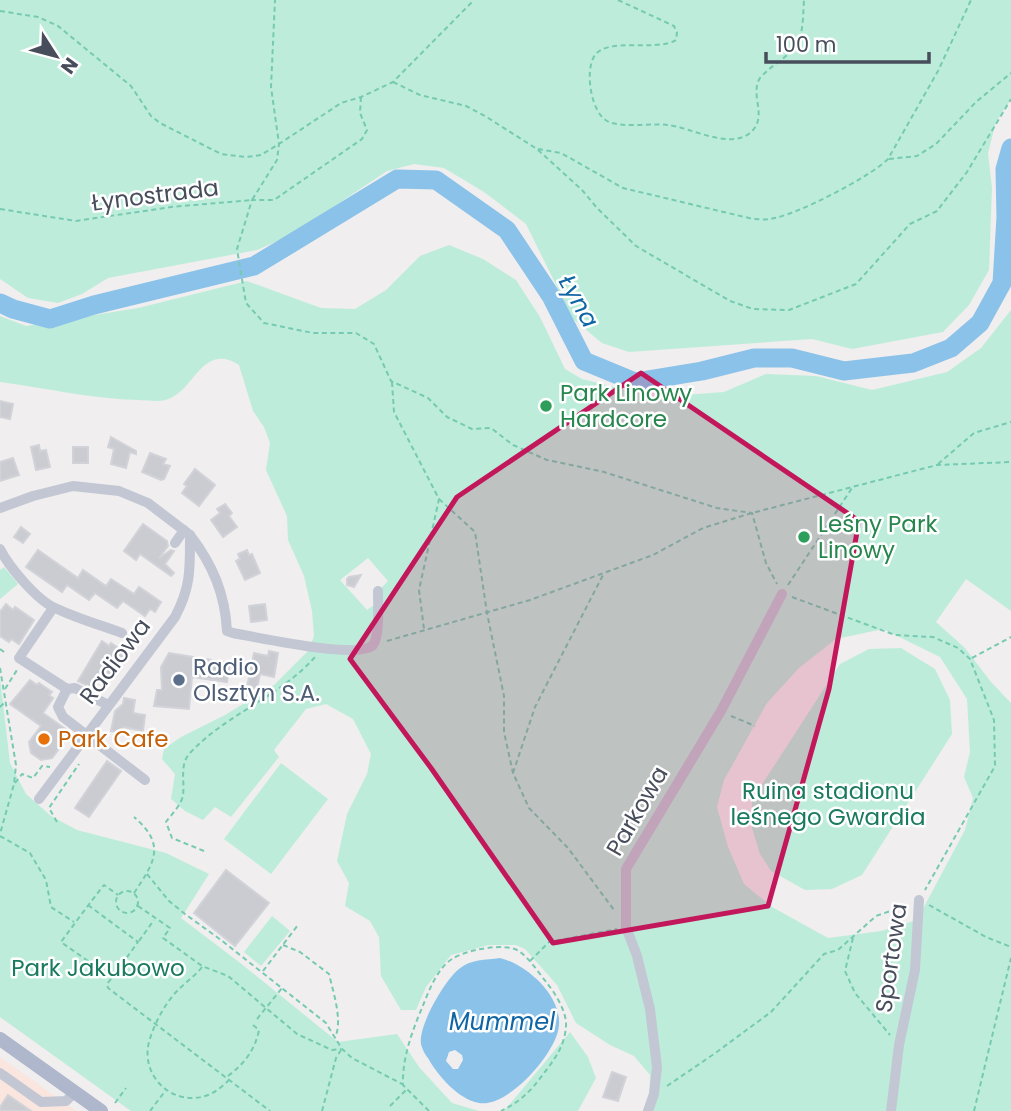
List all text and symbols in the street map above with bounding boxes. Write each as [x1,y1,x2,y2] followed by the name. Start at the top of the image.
[21,21,91,91] north arrow
[766,21,929,65] scale bar
[776,30,836,59] text: 100 m
[54,52,84,79] text: N
[90,171,220,219] street label: Łynostrada
[551,269,607,333] water label: Łyna
[560,377,692,435] place label: Park Linowy Hardcore
[538,398,554,414] marker: Park Linowy Hardcore
[818,508,937,566] place label: Leśny Park Linowy
[796,529,812,545] marker: Leśny Park Linowy
[72,611,158,711] street label: Radiowa
[193,651,320,709] place label: Radio Olsztyn S.A.
[171,672,187,688] marker: Radio Olsztyn S.A.
[58,723,169,755] place label: Park Cafe
[36,731,52,747] marker: Park Cafe
[599,760,675,862] street label: Parkowa
[731,775,925,833] park label: Ruina stadionu leśnego Gwardia
[868,901,914,1015] street label: Sportowa
[11,952,185,984] park label: Park Jakubowo
[449,1005,555,1038] water label: Mummel

